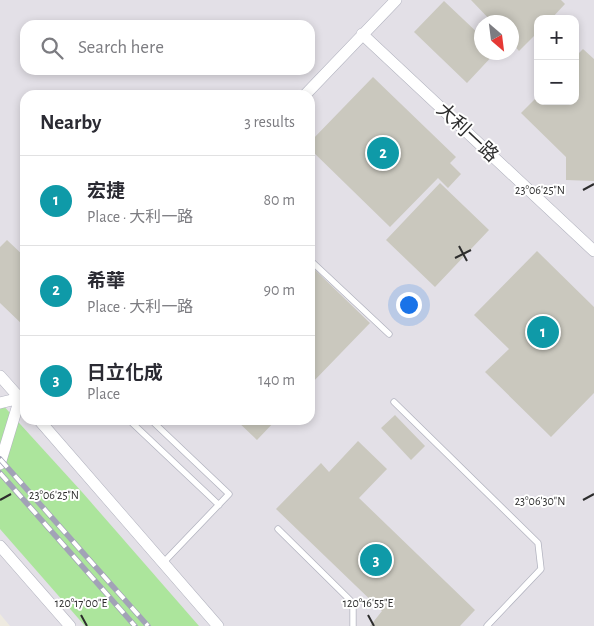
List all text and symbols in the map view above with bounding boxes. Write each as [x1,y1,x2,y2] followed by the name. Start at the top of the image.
[474,15,519,60] north arrow
[534,15,579,105] map controls
[534,15,579,60] button: +
[20,20,315,75] search box
[38,34,66,62] icon: search
[78,38,164,57] text: Search here
[534,60,579,105] button: −
[433,99,503,166] street label: 大利一路
[40,112,101,133] text: Nearby
[244,114,295,130] text: 3 results
[367,134,399,172] pin: 2
[87,182,125,201] text: 宏捷
[515,184,565,196] text: 23°06'25"N
[53,192,59,208] text: 1
[264,192,295,208] text: 80 m
[87,209,193,225] text: Place · 大利一路
[87,272,125,291] text: 希華
[52,282,60,298] text: 2
[264,282,295,298] text: 90 m
[396,292,422,318] your location
[87,299,193,315] text: Place · 大利一路
[527,313,559,351] pin: 1
[87,364,163,383] text: 日立化成
[53,372,59,388] text: 3
[258,372,295,388] text: 140 m
[87,386,120,402] text: Place
[29,489,79,501] text: 23°06'25"N
[515,495,565,507] text: 23°06'30"N
[360,541,392,579] pin: 3
[55,597,107,609] text: 120°17'00"E
[343,597,393,609] text: 120°16'55"E

